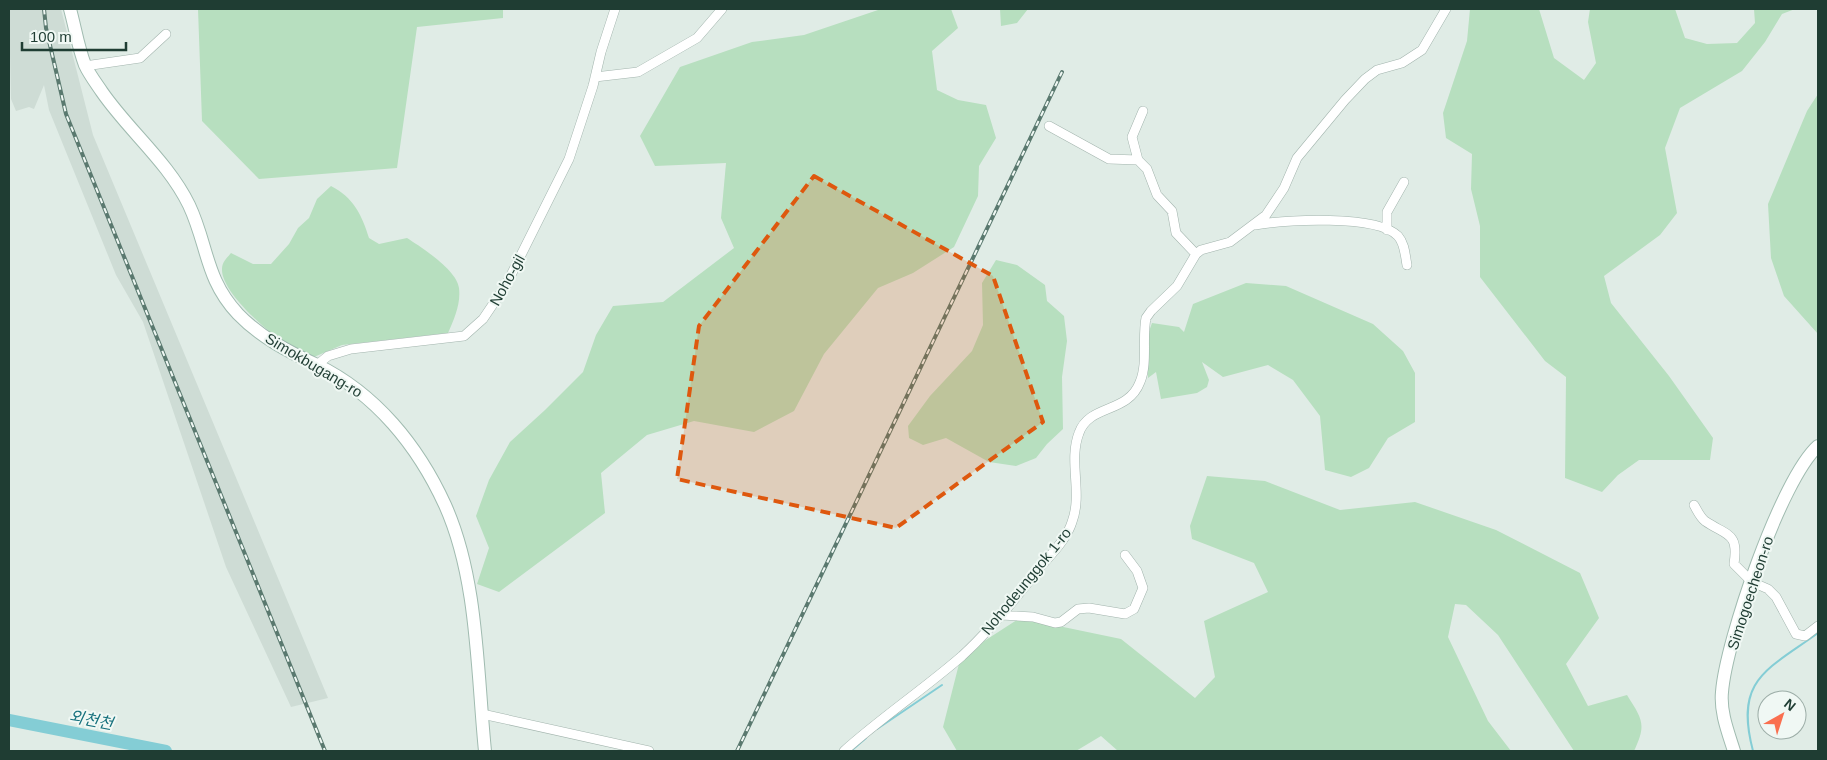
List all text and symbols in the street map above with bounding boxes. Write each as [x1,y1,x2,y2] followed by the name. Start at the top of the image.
[22,20,126,52] scale bar
[30,28,72,45] text: 100 m
[486,251,528,309] street label: Noho-gil
[262,329,366,401] street label: Simokbugang-ro
[978,524,1074,638] street label: Nohodeunggok 1-ro
[1724,534,1776,652] street label: Simogoecheon-ro
[1757,690,1807,740] north arrow
[1781,695,1799,714] text: N
[68,707,117,733] water label: 외천천

